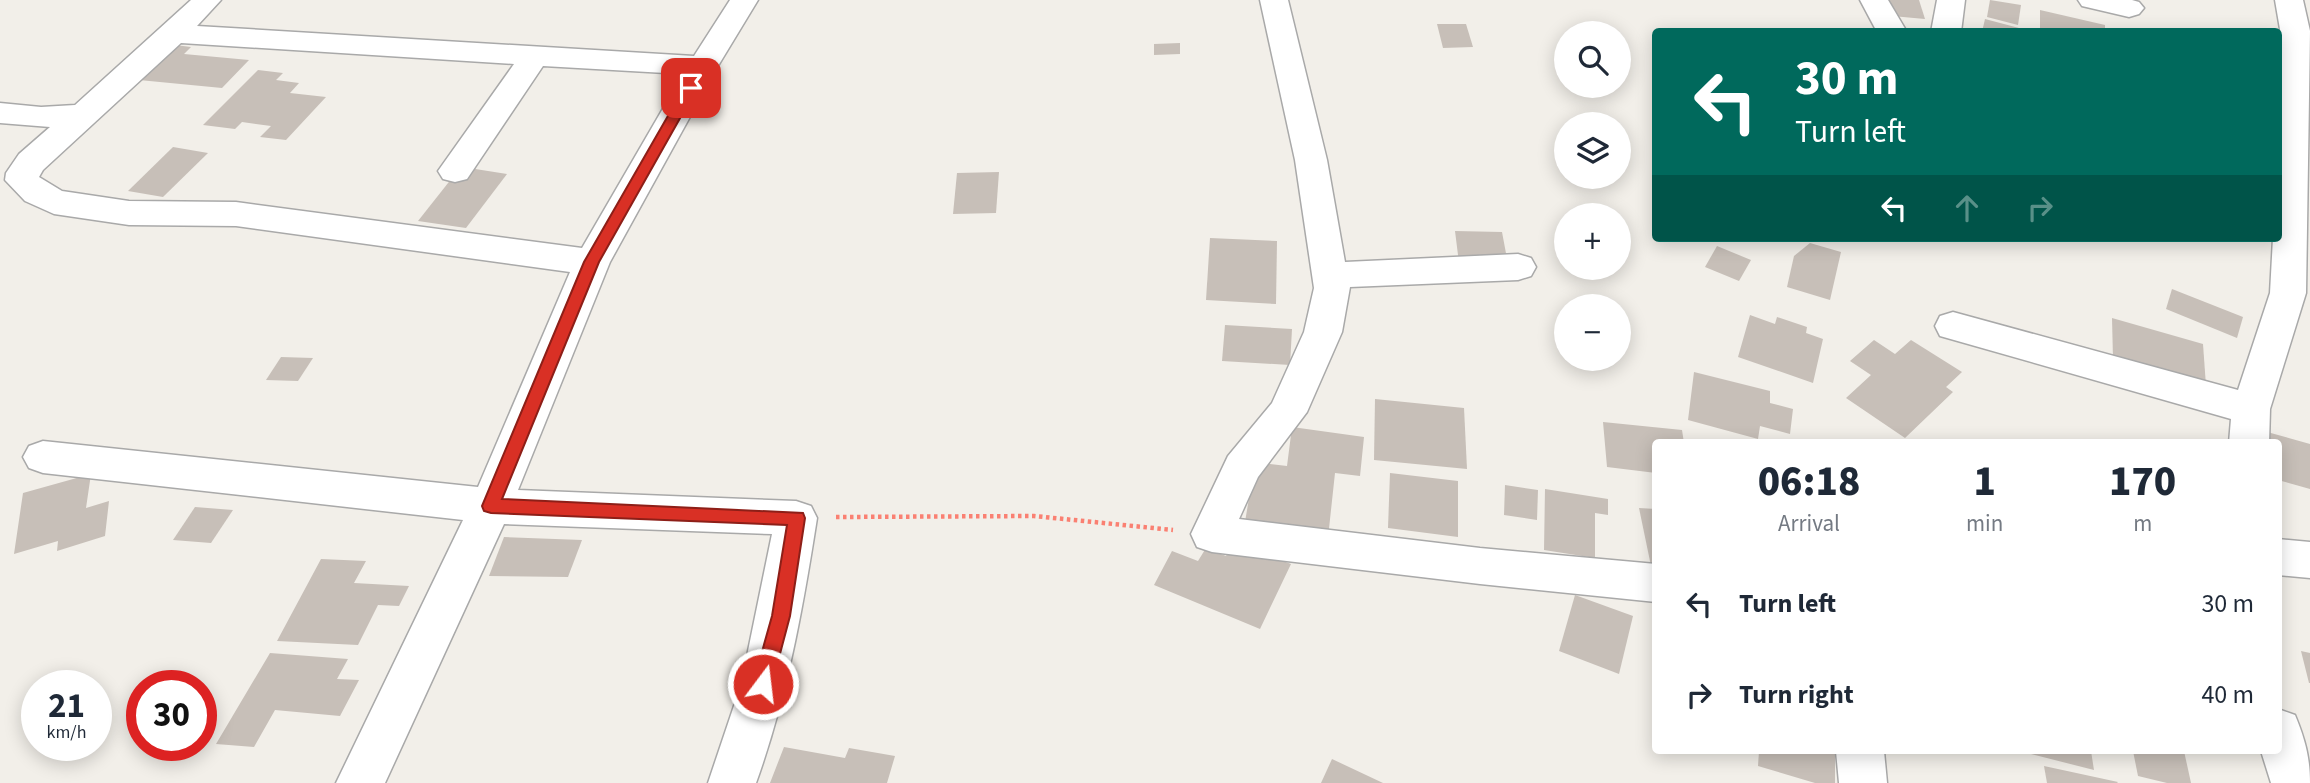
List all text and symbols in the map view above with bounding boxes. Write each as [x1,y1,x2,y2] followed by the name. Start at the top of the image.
[1554,21,1631,371] map controls
[1554,21,1631,98] button: search
[1795,44,1899,114] text: 30 m
[1680,56,1771,147] icon: left
[661,58,721,118] pin
[672,69,710,107] icon: arrive
[1795,109,1906,155] text: Turn left
[1554,112,1631,189] button: layers
[1875,189,1913,227] icon: left
[1948,189,1986,227] icon: ahead
[2021,189,2059,227] icon: right
[1554,203,1631,280] button: +
[1554,294,1631,371] button: −
[1758,452,1860,512] text: 06:18
[1973,452,1996,512] text: 1
[2109,452,2176,512] text: 170
[1778,507,1840,540] text: Arrival
[1966,507,2003,540] text: min
[2133,507,2152,540] text: m
[1680,585,1718,623] icon: left
[1739,585,1836,622] text: Turn left
[2201,585,2254,622] text: 30 m
[726,647,800,721] position arrow
[126,670,217,761] speed limit sign: 30
[1680,676,1718,714] icon: right
[1739,676,1854,713] text: Turn right
[2201,676,2254,713] text: 40 m
[48,681,85,731] text: 21
[47,720,86,745] text: km/h

